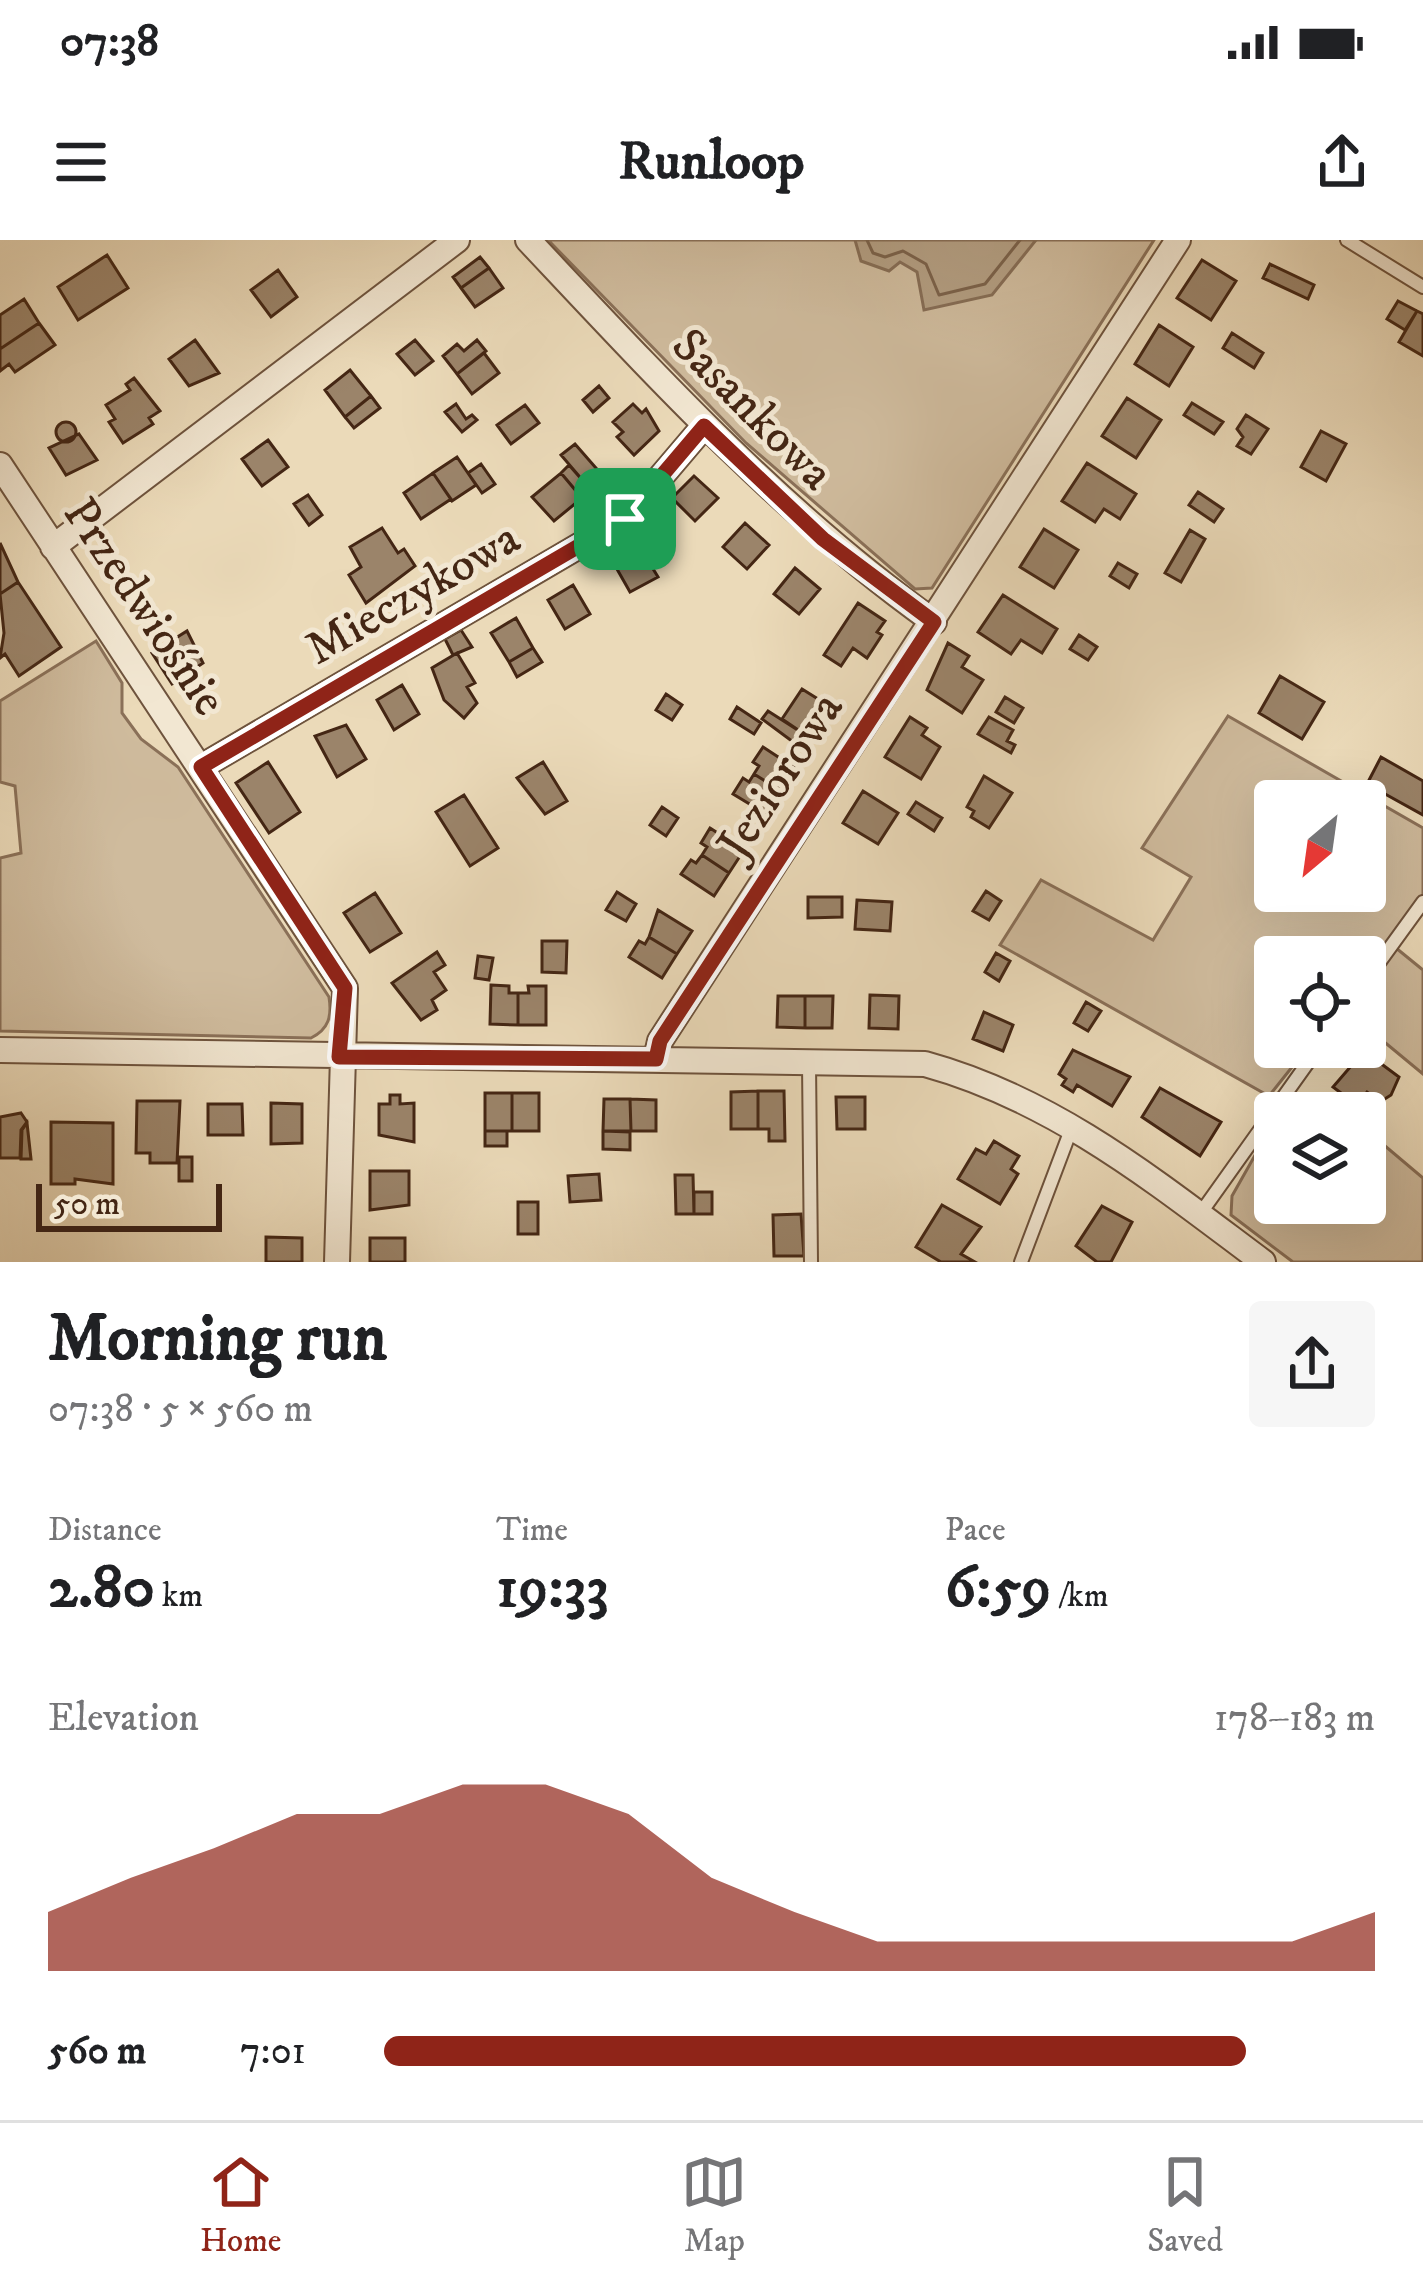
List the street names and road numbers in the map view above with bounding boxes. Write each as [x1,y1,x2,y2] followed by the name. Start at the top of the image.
[658,316,846,504] street label: Sasankowa
[49,487,239,727] street label: Przedwiośnie
[295,508,531,679] street label: Mieczykowa
[703,681,857,874] street label: Jeziorowa

